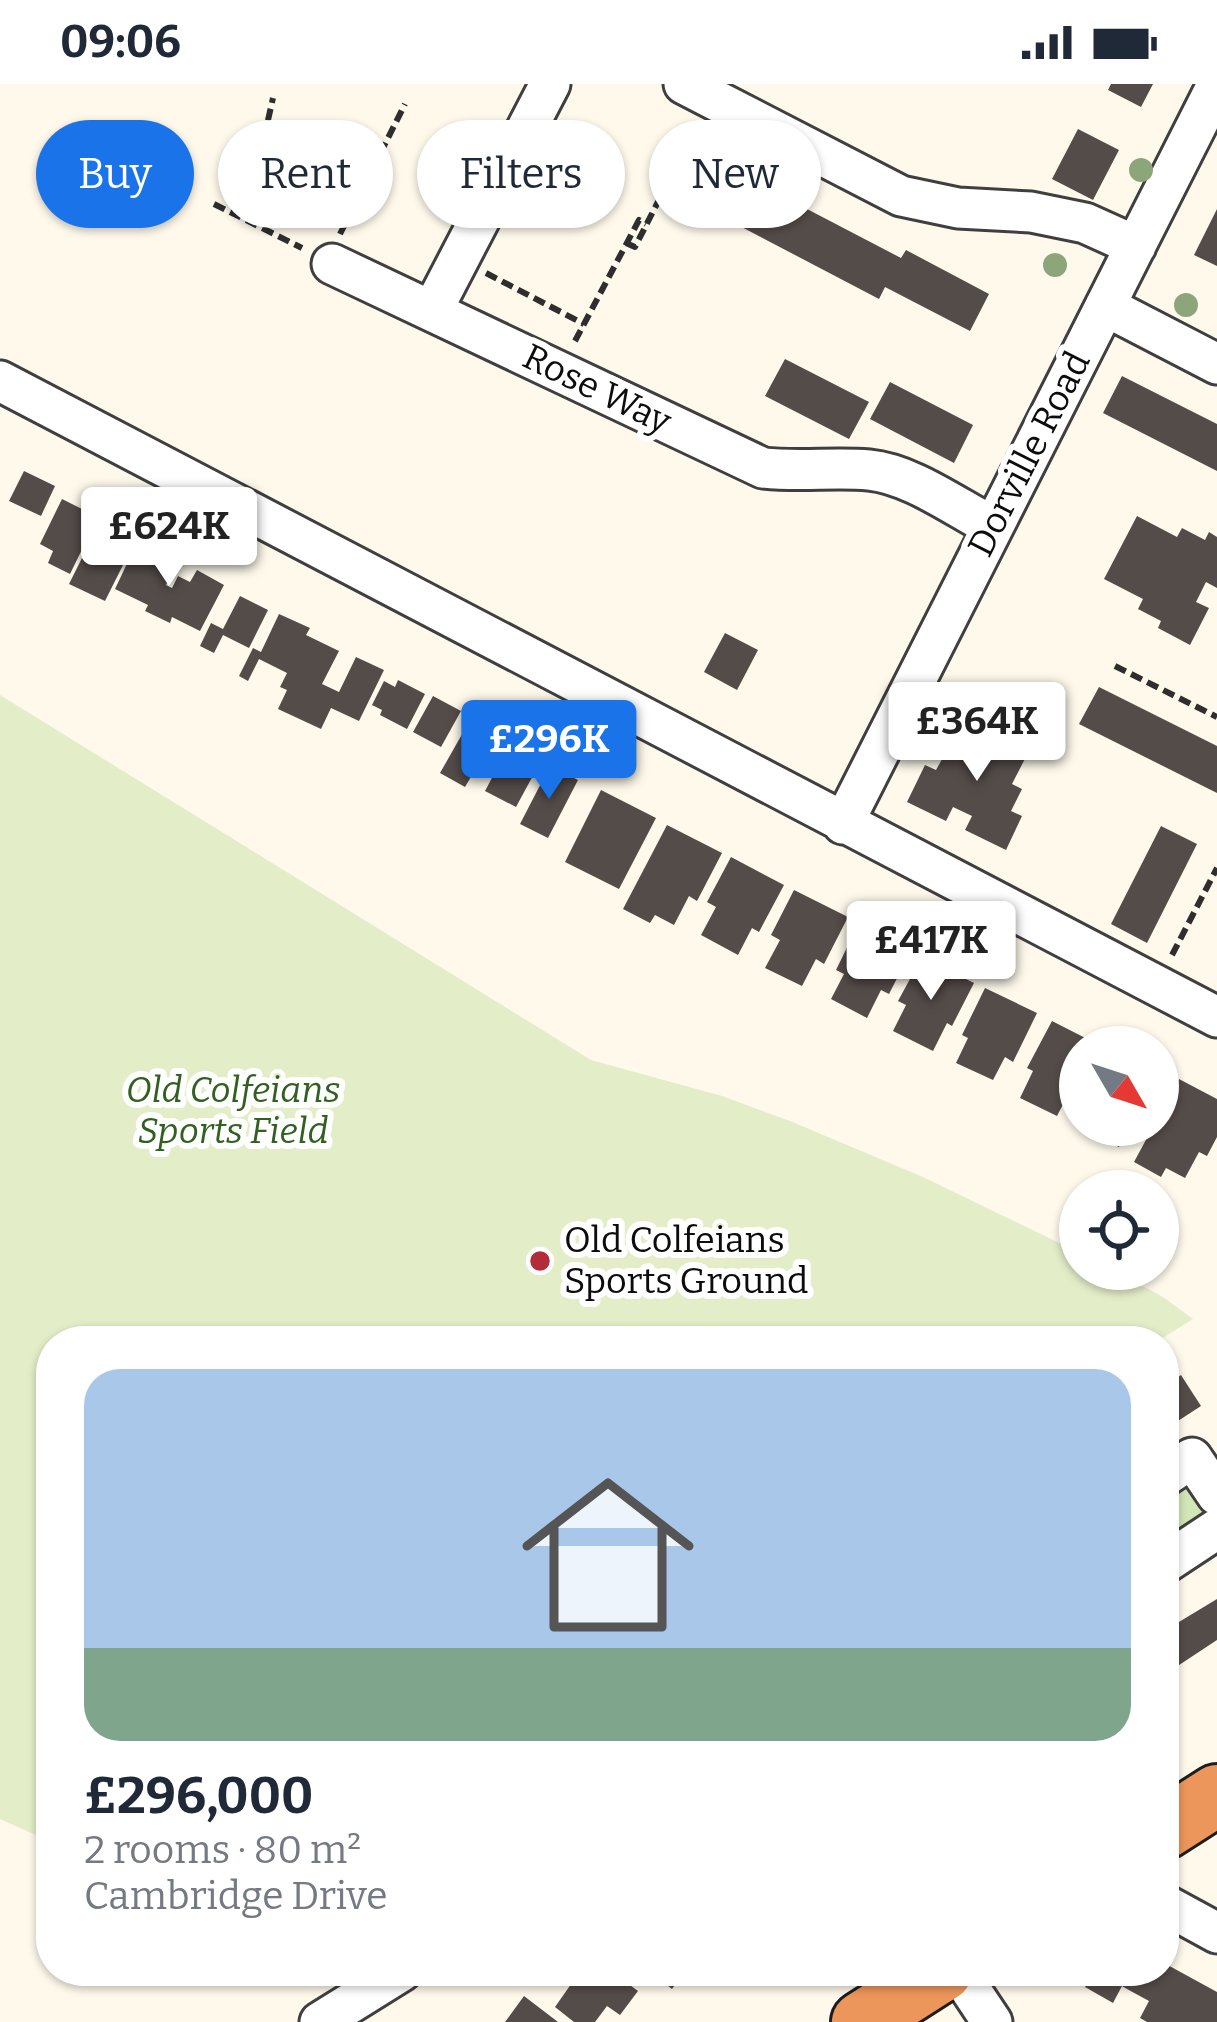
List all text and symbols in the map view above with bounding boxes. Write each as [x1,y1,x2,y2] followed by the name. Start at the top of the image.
[60,15,181,69] text: 09:06
[36,120,194,228] chip: Buy
[218,120,393,228] chip: Rent
[417,120,625,228] chip: Filters
[649,120,821,228] chip: New
[516,334,679,444] street label: Rose Way
[959,344,1099,564] street label: Dorville Road
[85,487,253,589] pin: £624K
[108,503,230,549] text: £624K
[893,682,1061,784] pin: £364K
[916,698,1039,744] text: £364K
[465,700,633,802] pin: £296K
[488,716,610,762] text: £296K
[847,901,1015,1003] pin: £417K
[874,917,988,963] text: £417K
[1059,1026,1179,1146] north arrow
[1059,1026,1179,1290] map controls
[126,1068,340,1153] park label: Old Colfeians Sports Field
[1059,1170,1179,1290] button: locate
[564,1218,808,1303] place label: Old Colfeians Sports Ground
[527,1248,553,1274] marker: Old Colfeians Sports Ground
[500,1447,716,1663] icon: home
[84,1765,313,1827] text: £296,000
[84,1827,361,1873] text: 2 rooms · 80 m²
[84,1873,387,1919] text: Cambridge Drive

